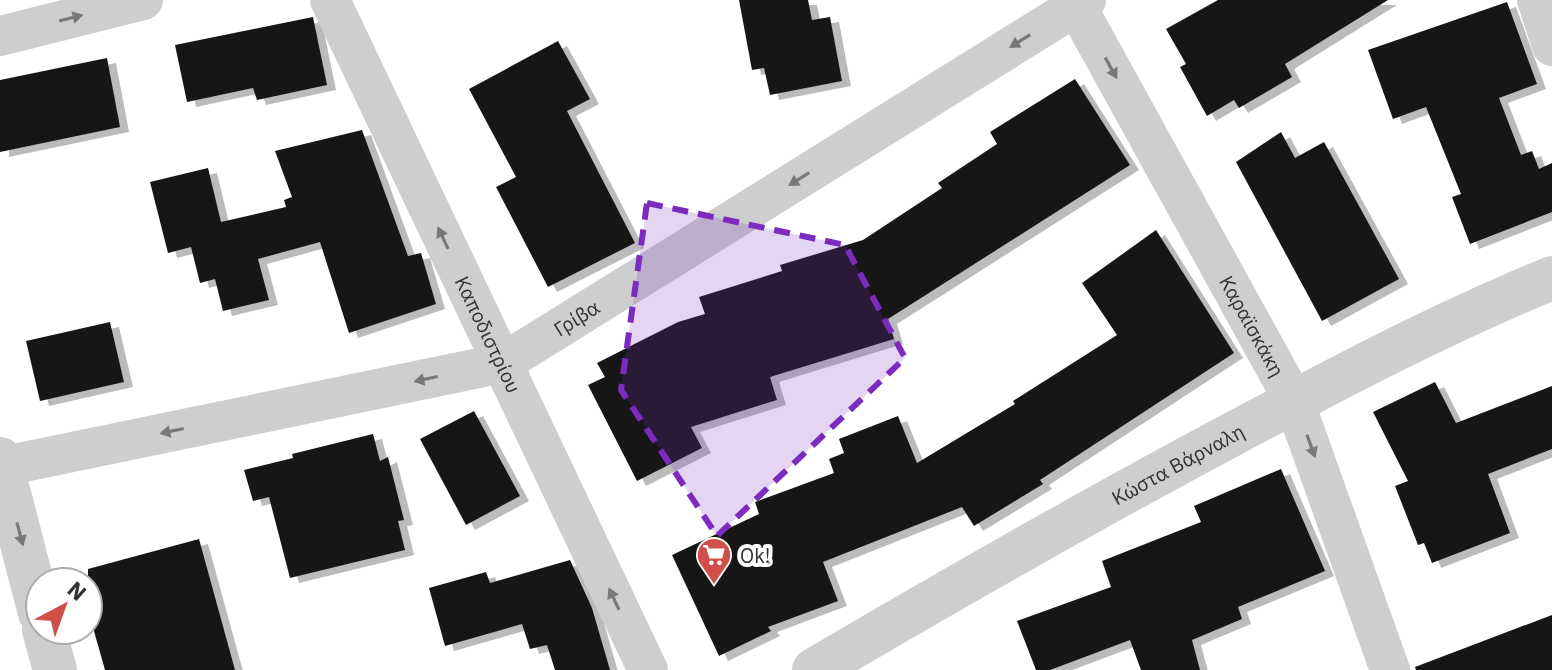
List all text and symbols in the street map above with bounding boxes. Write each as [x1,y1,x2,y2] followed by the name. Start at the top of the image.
[59,11,84,23] one-way arrow
[1009,34,1030,49] one-way arrow
[1104,57,1118,79] one-way arrow
[788,171,810,185] one-way arrow
[436,226,450,249] one-way arrow
[1214,270,1291,381] street label: Καραϊσκάκη
[449,271,528,397] street label: Καποδιστρίου
[548,293,605,342] street label: Γρίβα
[414,373,439,385] one-way arrow
[1106,417,1249,511] street label: Κώστα Βάρναλη
[159,425,184,438] one-way arrow
[1305,434,1317,458] one-way arrow
[14,522,26,547] one-way arrow
[695,536,733,586] supermarket icon: Ok!
[740,542,770,569] place label: Ok!
[24,566,104,646] north arrow
[62,574,93,607] text: N
[607,588,621,611] one-way arrow

